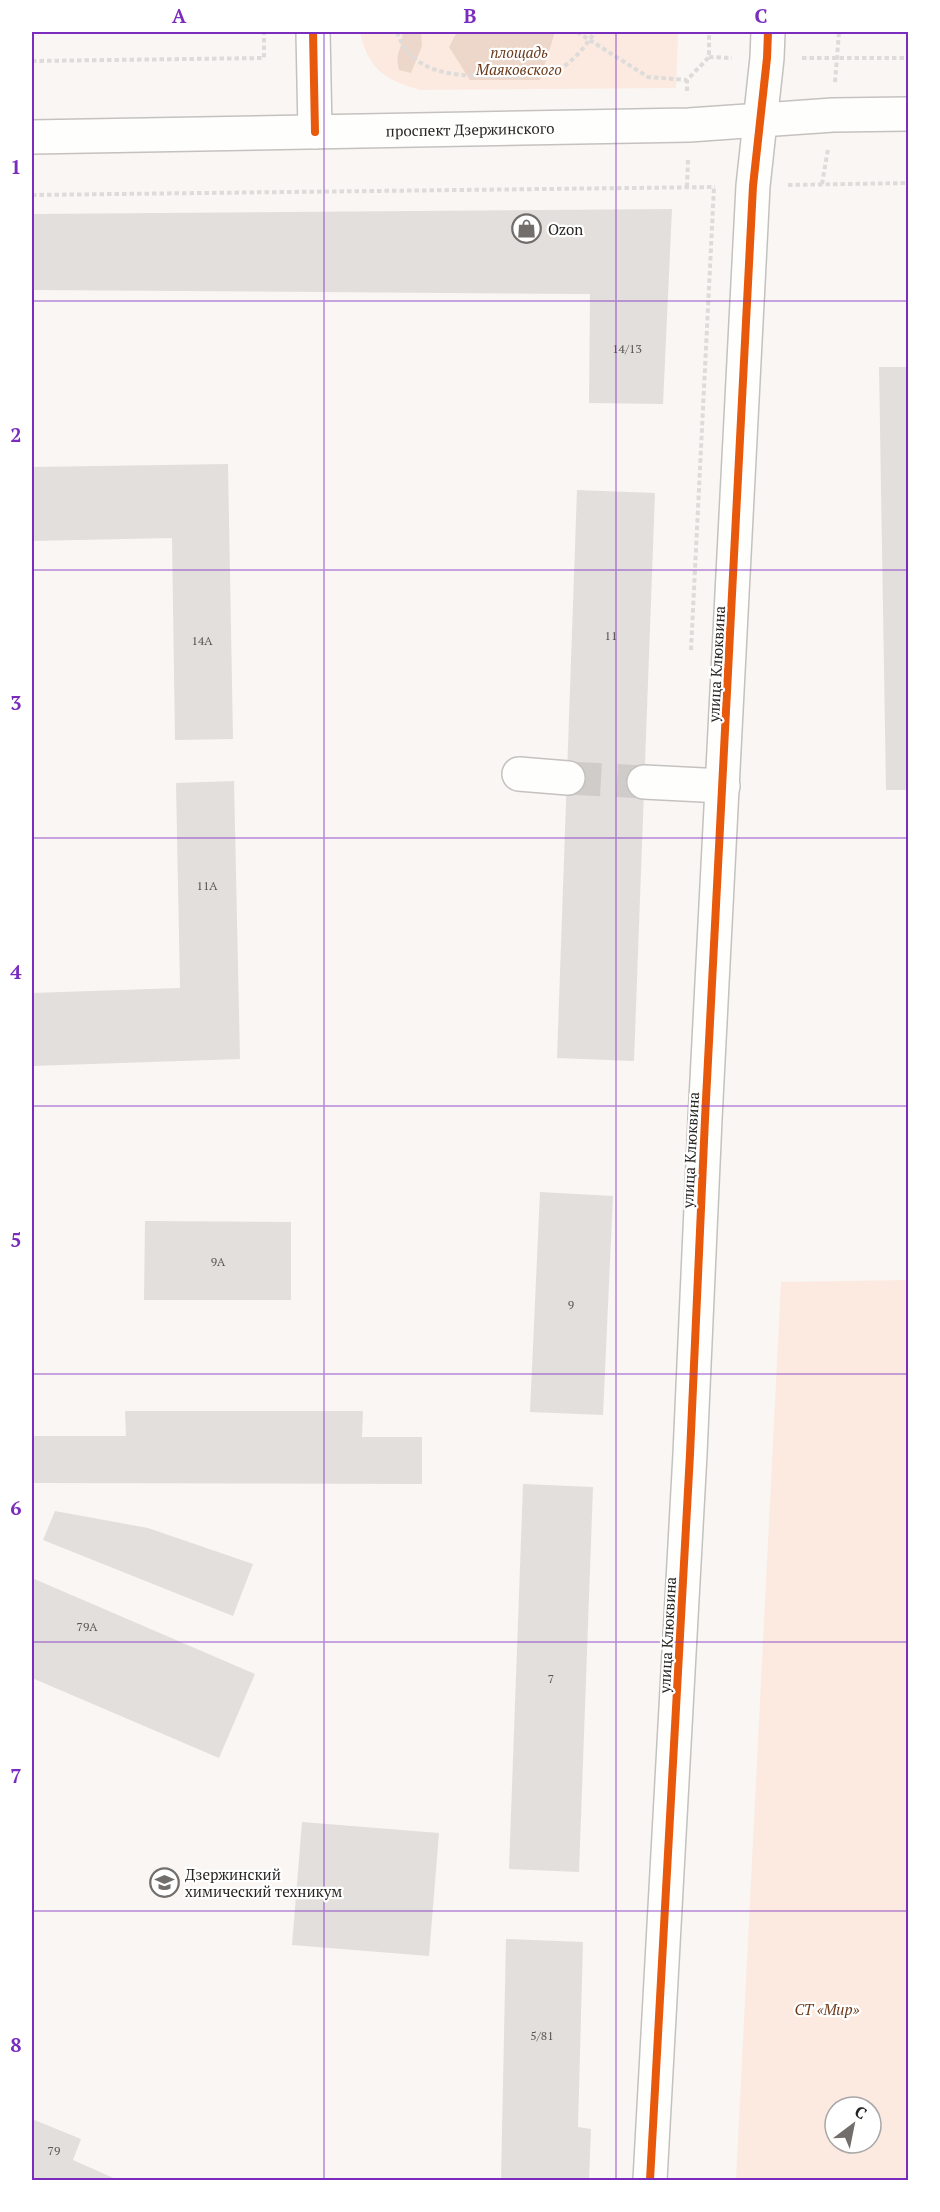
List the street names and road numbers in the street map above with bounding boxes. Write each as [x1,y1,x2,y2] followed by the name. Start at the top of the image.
[385,118,555,140] street label: проспект Дзержинского
[703,605,729,724] street label: улица Клюквина
[677,1091,703,1210] street label: улица Клюквина
[654,1576,680,1695] street label: улица Клюквина

